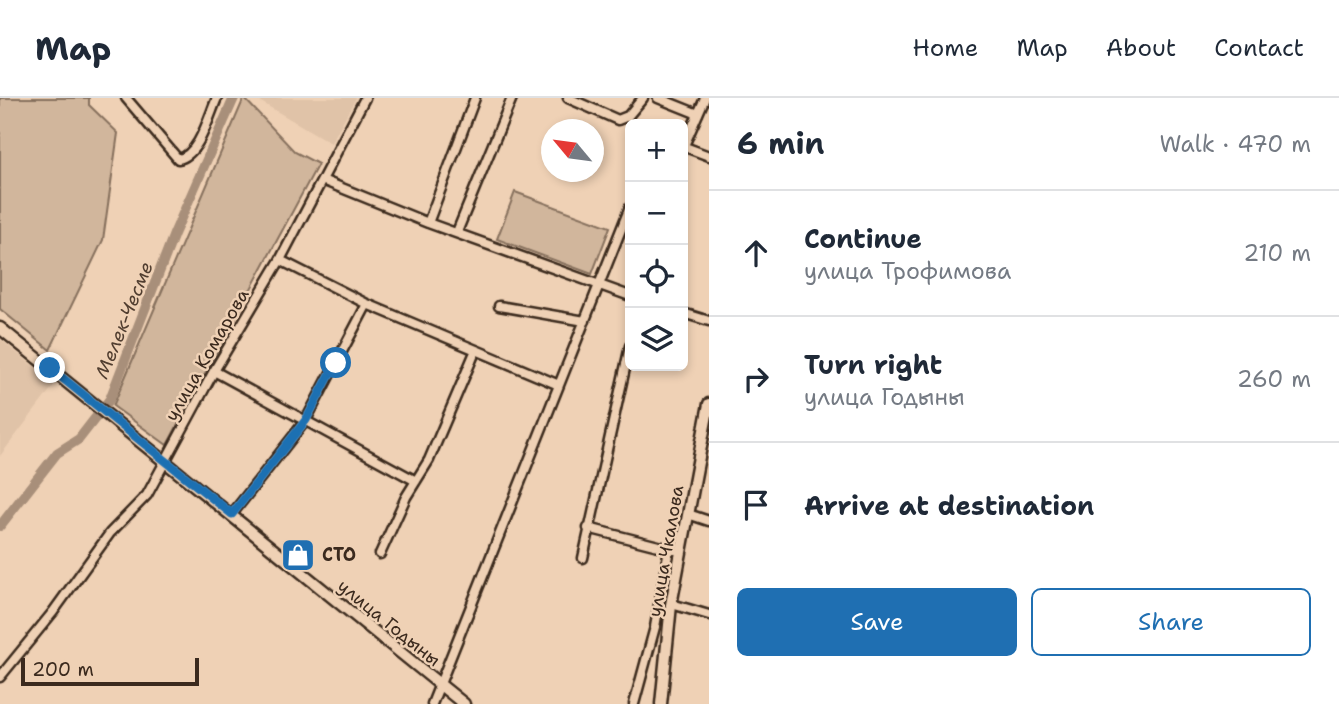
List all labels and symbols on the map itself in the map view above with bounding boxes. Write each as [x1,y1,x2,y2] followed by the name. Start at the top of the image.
[541,119,604,182] north arrow
[89,258,159,382] water label: Мелек-Чесме
[159,284,255,426] street label: улица Комарова
[320,347,351,378] route start
[34,352,65,383] route end
[643,483,689,619] street label: улица Чкалова
[279,536,317,574] shop icon: СТО
[322,543,356,567] place label: СТО
[333,574,445,672] street label: улица Годыны
[21,655,200,687] scale bar

